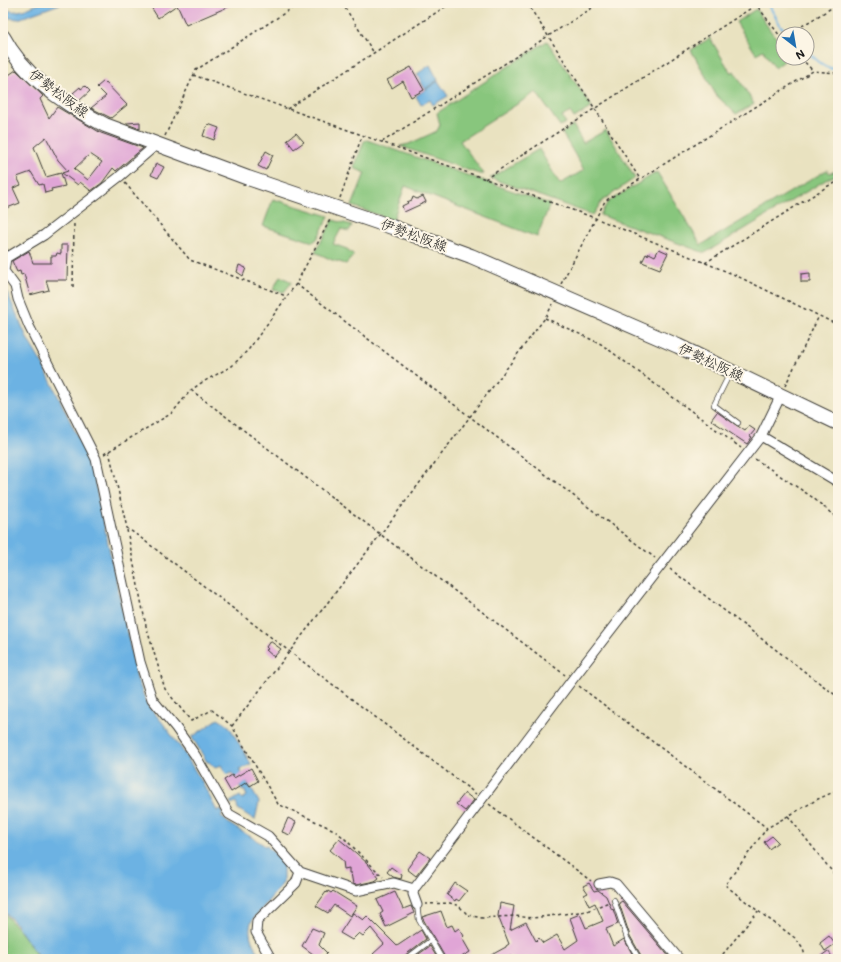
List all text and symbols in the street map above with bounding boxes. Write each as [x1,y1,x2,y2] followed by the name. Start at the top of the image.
[775,26,815,66] north arrow
[793,46,808,64] text: N
[26,64,93,121] street label: 伊勢松阪線
[378,214,450,255] street label: 伊勢松阪線
[675,338,747,385] street label: 伊勢松阪線

